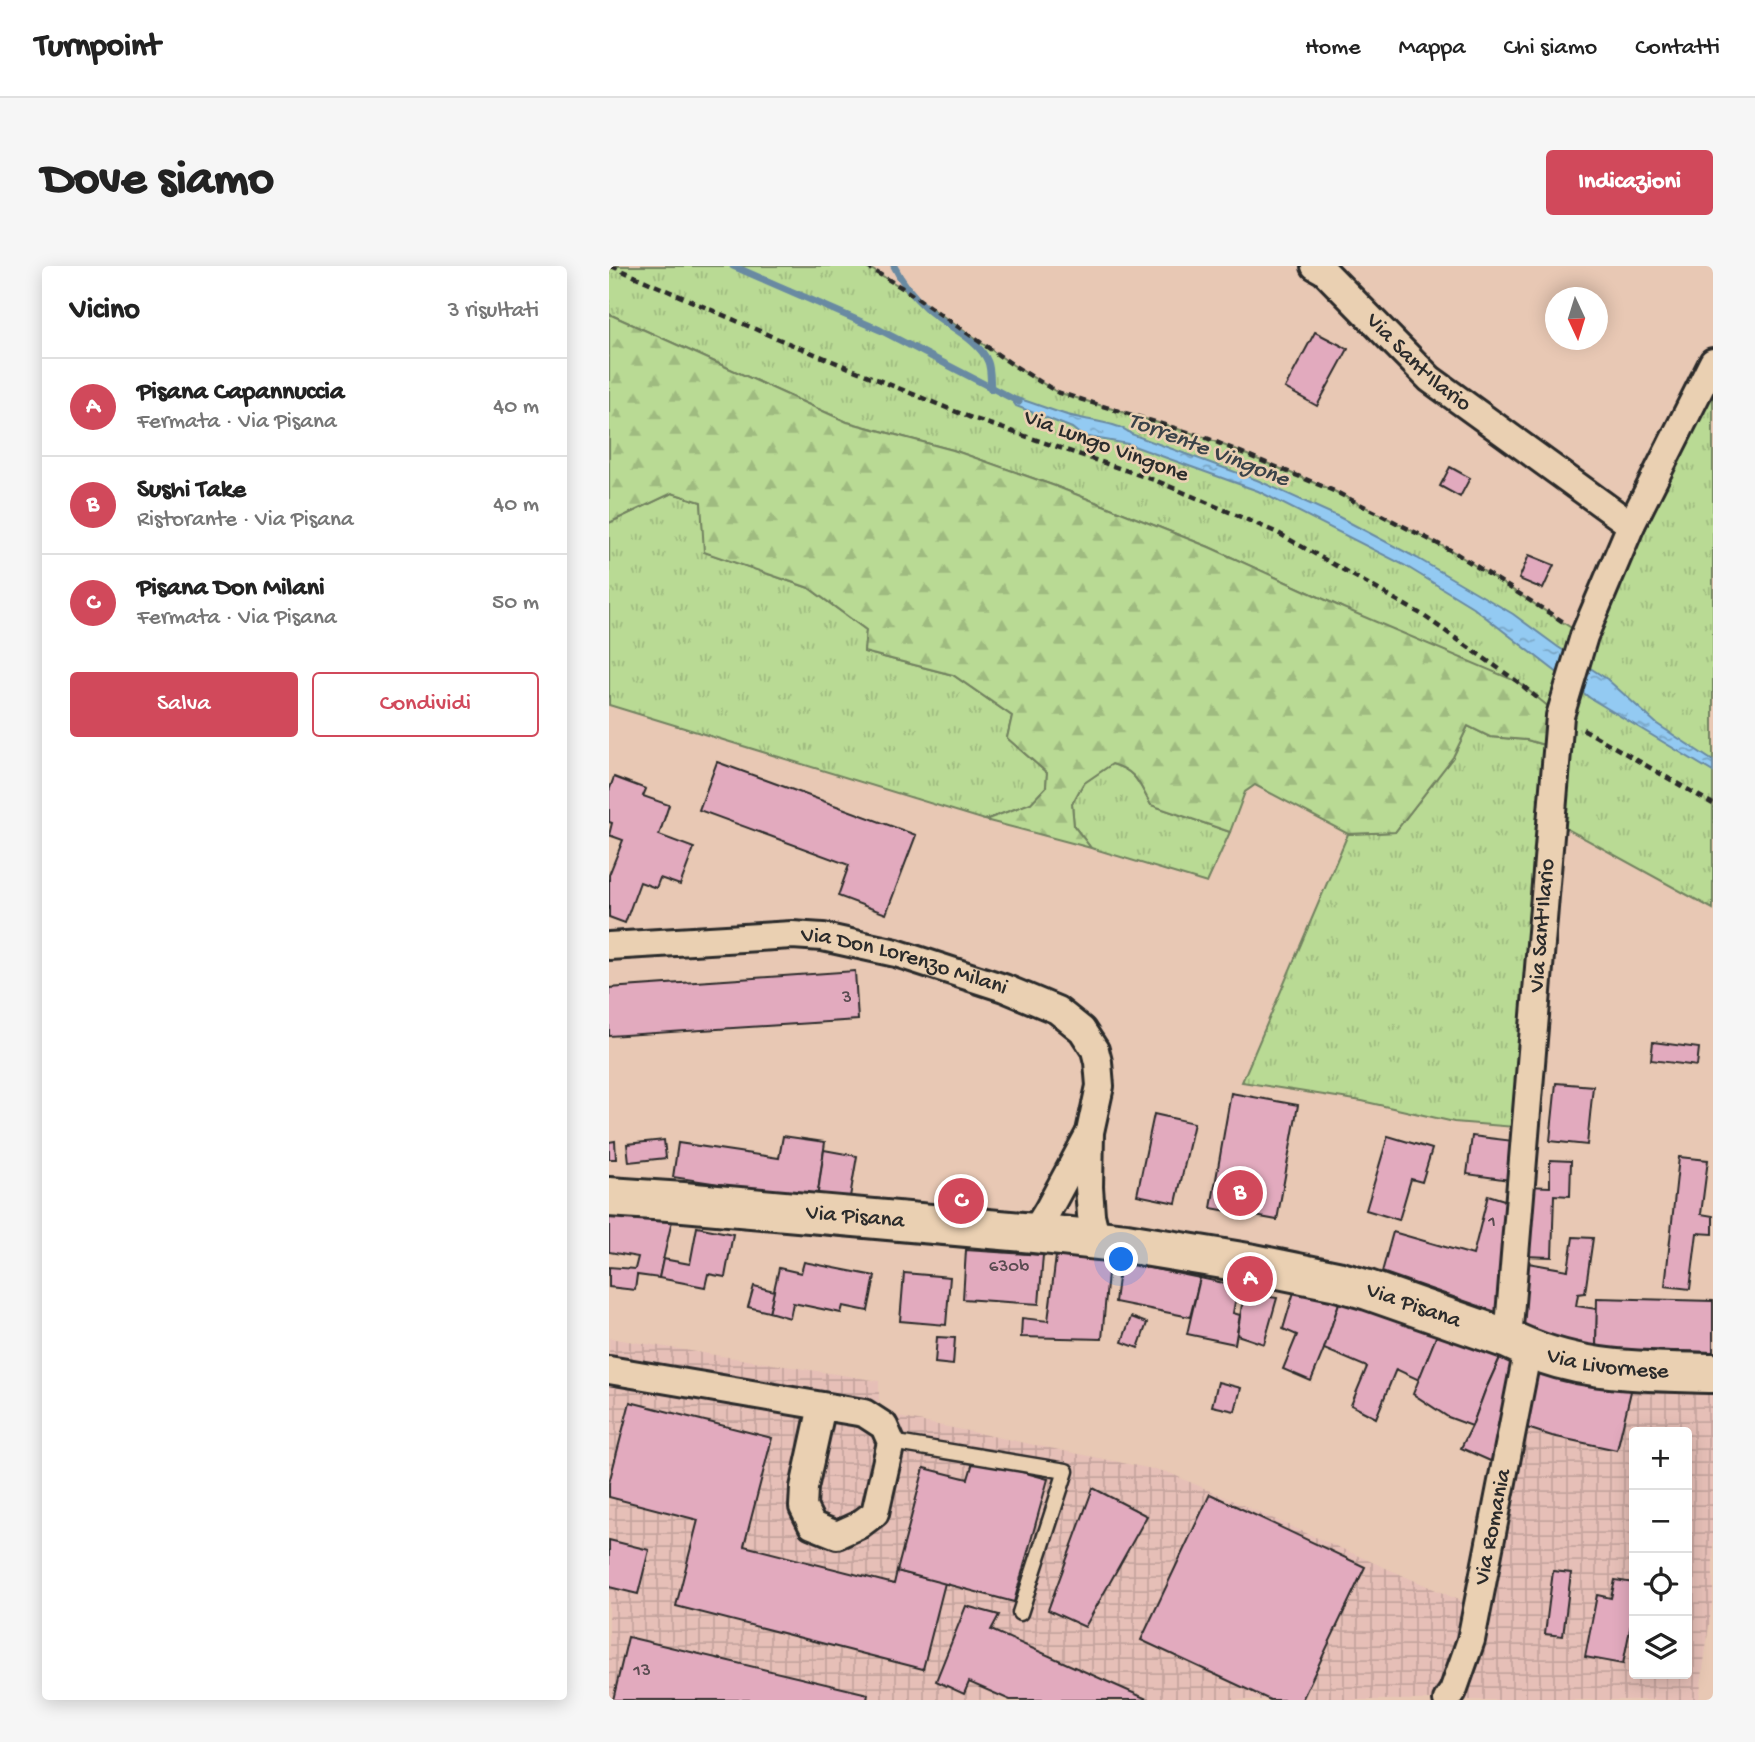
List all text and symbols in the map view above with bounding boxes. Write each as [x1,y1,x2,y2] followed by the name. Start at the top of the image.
[35,29,160,67] text: Turnpoint
[1305,34,1361,63] text: Home
[1399,34,1466,63] text: Mappa
[1504,34,1597,63] text: Chi siamo
[1635,34,1720,63] text: Contatti
[1546,150,1713,215] button: Indicazioni
[42,153,274,211] text: Dove siamo
[1545,287,1608,350] north arrow
[70,294,140,329] text: Vicino
[448,298,539,325] text: 3 risultati
[1359,307,1476,418] street label: Via Sant'Ilario
[137,378,344,409] text: Pisana Capannuccia
[86,394,100,421] text: A
[493,394,539,421] text: 40 m
[1019,404,1193,490] street label: Via Lungo Vingone
[1123,407,1294,496] water label: Torrente Vingone
[137,409,337,436] text: Fermata · Via Pisana
[137,476,246,507] text: Sushi Take
[87,492,99,519] text: B
[493,492,539,519] text: 40 m
[137,507,354,534] text: Ristorante · Via Pisana
[137,574,325,605] text: Pisana Don Milani
[87,590,99,617] text: C
[492,590,539,617] text: 50 m
[137,605,337,632] text: Fermata · Via Pisana
[70,672,298,737] button: Salva
[312,672,539,737] button: Condividi
[1523,857,1562,994] street label: Via Sant'Ilario
[799,922,1012,1002] street label: Via Don Lorenzo Milani
[841,987,852,1010] house number: 3
[1217,1167,1263,1219] pin: B
[938,1175,984,1227] pin: C
[804,1199,907,1235] street label: Via Pisana
[1487,1211,1496,1234] house number: 1
[1104,1242,1138,1276] your location
[1227,1253,1273,1305] pin: A
[989,1256,1029,1279] house number: 630b
[1362,1277,1466,1335] street label: Via Pisana
[1542,1342,1670,1385] street label: Via Livornese
[1629,1427,1692,1679] map controls
[1629,1427,1692,1490] button: +
[1468,1465,1518,1588] street label: Via Romania
[1629,1490,1692,1553] button: −
[1629,1553,1692,1616] button: locate
[1629,1616,1692,1679] button: layers
[632,1660,651,1683] house number: 13

